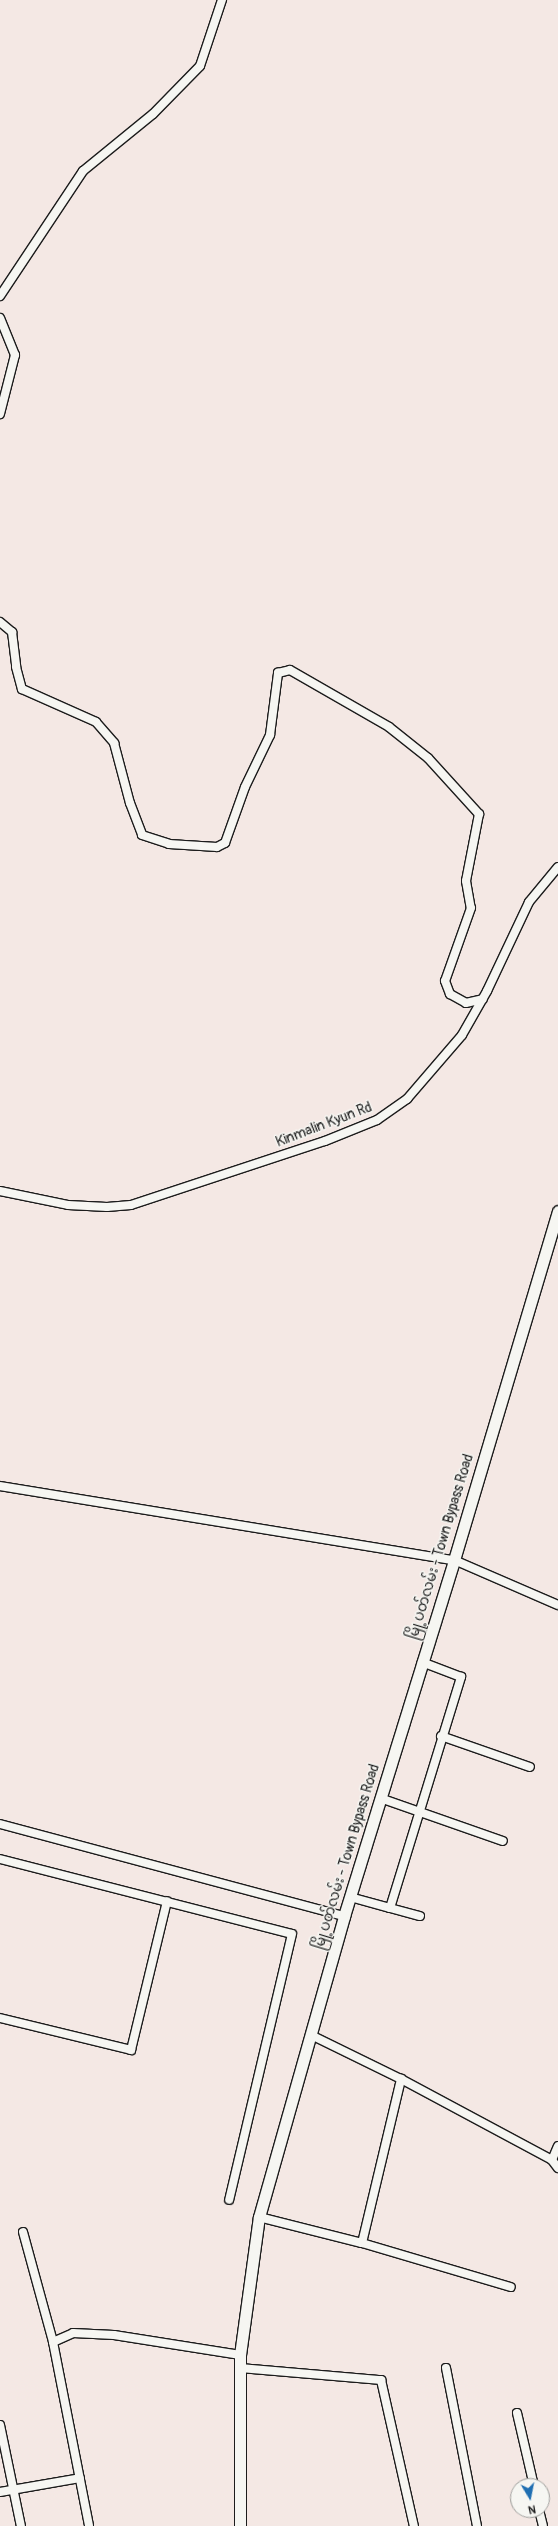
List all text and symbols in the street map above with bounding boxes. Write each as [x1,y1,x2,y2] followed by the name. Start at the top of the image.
[274,1099,374,1151] street label: Kinmalin Kyun Rd
[405,1452,477,1642] street label: မြို့ပတ်လမ်း - Town Bypass Road
[311,1762,383,1952] street label: မြို့ပတ်လမ်း - Town Bypass Road
[510,2478,550,2518] north arrow
[527,2502,537,2516] text: N

